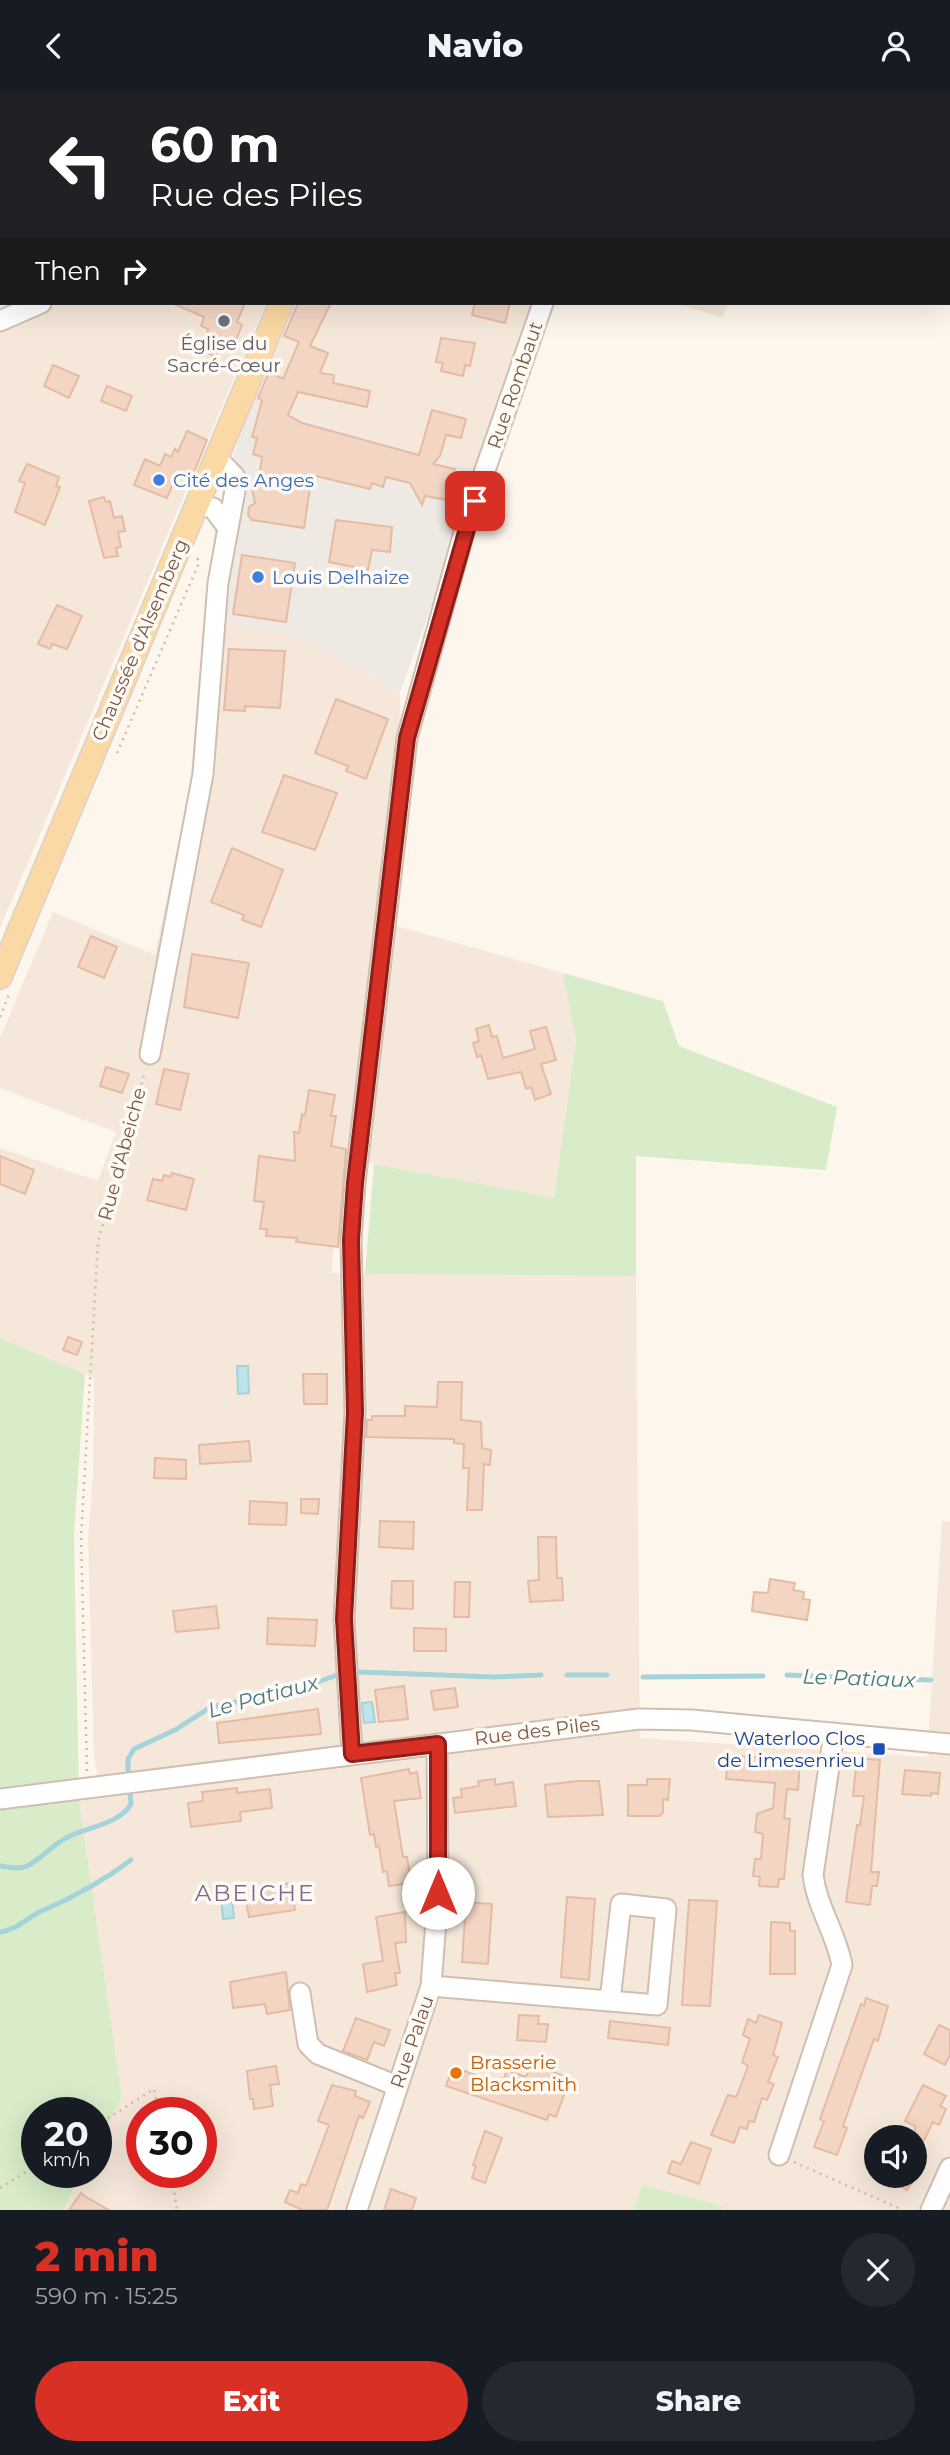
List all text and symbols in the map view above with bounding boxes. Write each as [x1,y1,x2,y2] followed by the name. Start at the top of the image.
[427,26,523,65] text: Navio
[35,27,73,65] icon: back
[877,27,915,65] icon: person
[150,115,280,174] text: 60 m
[35,119,126,210] icon: left
[150,175,363,214] text: Rue des Piles
[115,252,153,290] icon: right
[35,255,101,287] text: Then
[216,313,232,329] marker: Église du Sacré-Cœur
[482,318,548,452] street label: Rue Rombaut
[167,332,281,377] place label: Église du Sacré-Cœur
[173,469,314,492] place label: Cité des Anges
[445,471,505,531] pin
[151,472,167,488] marker: Cité des Anges
[456,482,494,520] icon: arrive
[87,536,193,744] street label: Chaussée d'Alsemberg
[272,566,410,589] place label: Louis Delhaize
[250,569,266,585] marker: Louis Delhaize
[93,1085,151,1223] street label: Rue d'Abeiche
[802,1664,917,1692] water label: Le Patiaux
[205,1669,322,1723] water label: Le Patiaux
[473,1712,601,1750] street label: Rue des Piles
[717,1727,865,1772] place label: Waterloo Clos de Limesenrieu
[871,1741,887,1757] marker: Waterloo Clos de Limesenrieu
[401,1856,475,1930] position arrow
[195,1879,315,1907] district label: ABEICHE
[385,1993,439,2091] street label: Rue Palau
[470,2051,577,2096] place label: Brasserie Blacksmith
[448,2065,464,2081] marker: Brasserie Blacksmith
[126,2097,217,2188] speed limit sign: 30
[44,2112,89,2155] text: 20
[864,2125,927,2188] map controls
[864,2125,927,2188] button: sound
[42,2149,91,2171] text: km/h
[35,2230,159,2282] text: 2 min
[841,2233,915,2307] button: close
[35,2282,178,2310] text: 590 m · 15:25
[35,2361,468,2441] button: Exit
[482,2361,915,2441] button: Share

